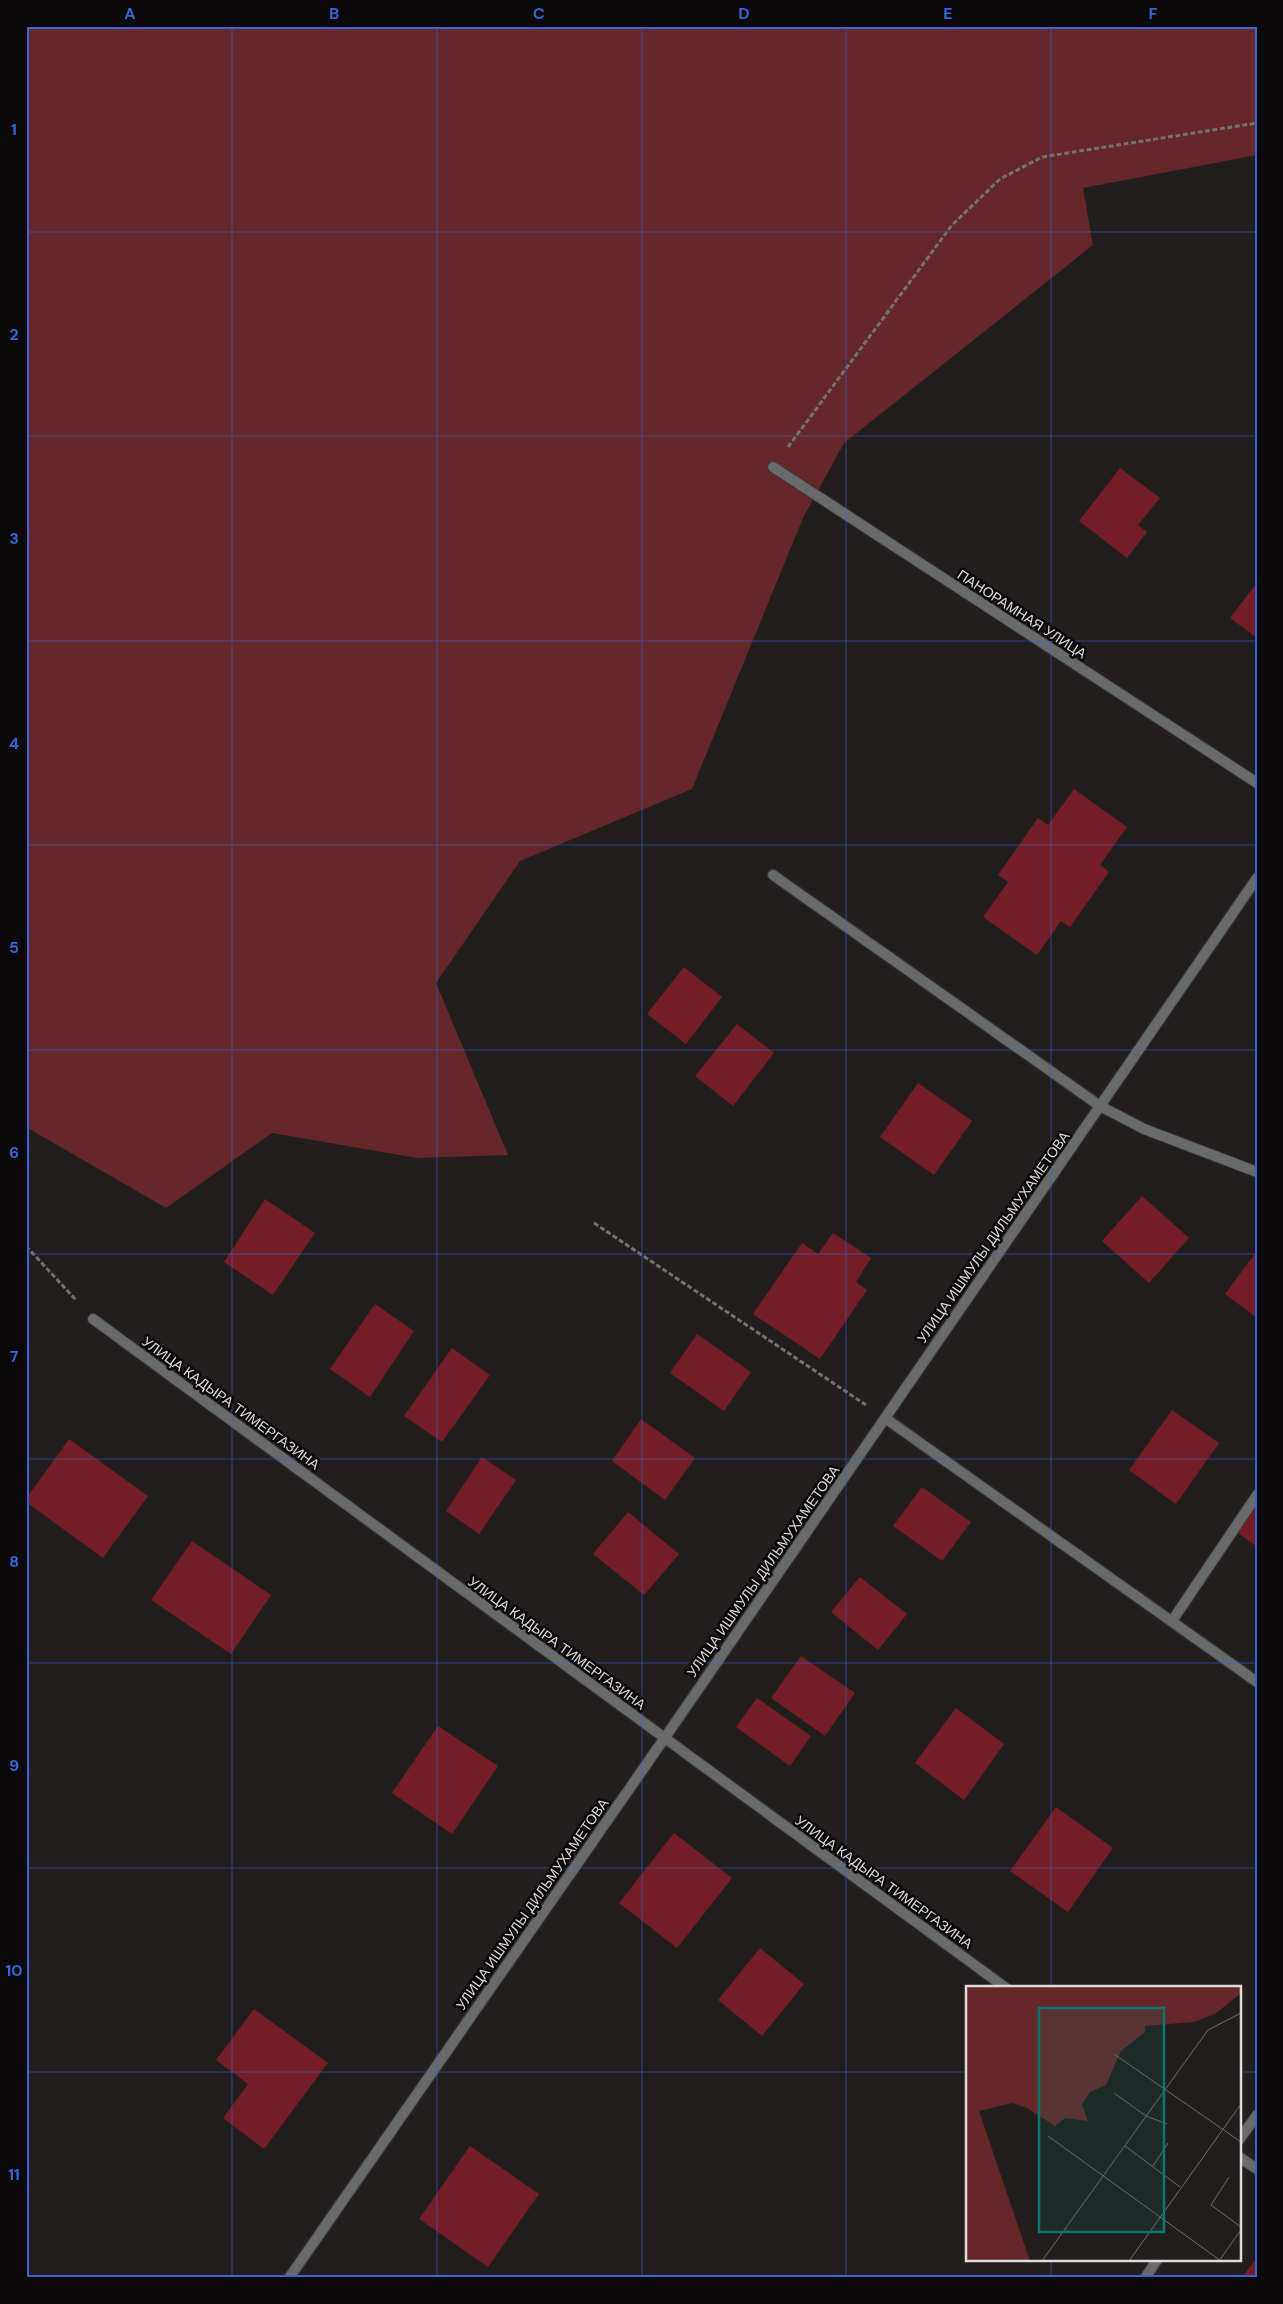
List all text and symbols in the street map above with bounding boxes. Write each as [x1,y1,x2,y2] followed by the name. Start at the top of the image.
[124,3,136,24] text: A
[329,3,339,24] text: B
[533,3,545,24] text: C
[738,3,750,24] text: D
[943,3,953,24] text: E
[1149,3,1158,24] text: F
[11,119,17,140] text: 1
[9,324,19,345] text: 2
[9,528,19,549] text: 3
[954,565,1091,663] street label: ПАНОРАМНАЯ УЛИЦА
[9,733,19,754] text: 4
[9,937,19,958] text: 5
[913,1127,1074,1346] street label: УЛИЦА ИШМУЛЫ ДИЛЬМУХАМЕТОВА
[9,1142,19,1163] text: 6
[139,1332,324,1474] street label: УЛИЦА КАДЫРА ТИМЕРГАЗИНА
[10,1346,19,1367] text: 7
[683,1461,844,1680] street label: УЛИЦА ИШМУЛЫ ДИЛЬМУХАМЕТОВА
[9,1551,19,1572] text: 8
[465,1572,650,1714] street label: УЛИЦА КАДЫРА ТИМЕРГАЗИНА
[9,1755,19,1776] text: 9
[452,1794,613,2013] street label: УЛИЦА ИШМУЛЫ ДИЛЬМУХАМЕТОВА
[792,1811,977,1953] street label: УЛИЦА КАДЫРА ТИМЕРГАЗИНА
[5,1960,23,1981] text: 10
[966,1986,1240,2262] inset map
[8,2164,20,2185] text: 11

